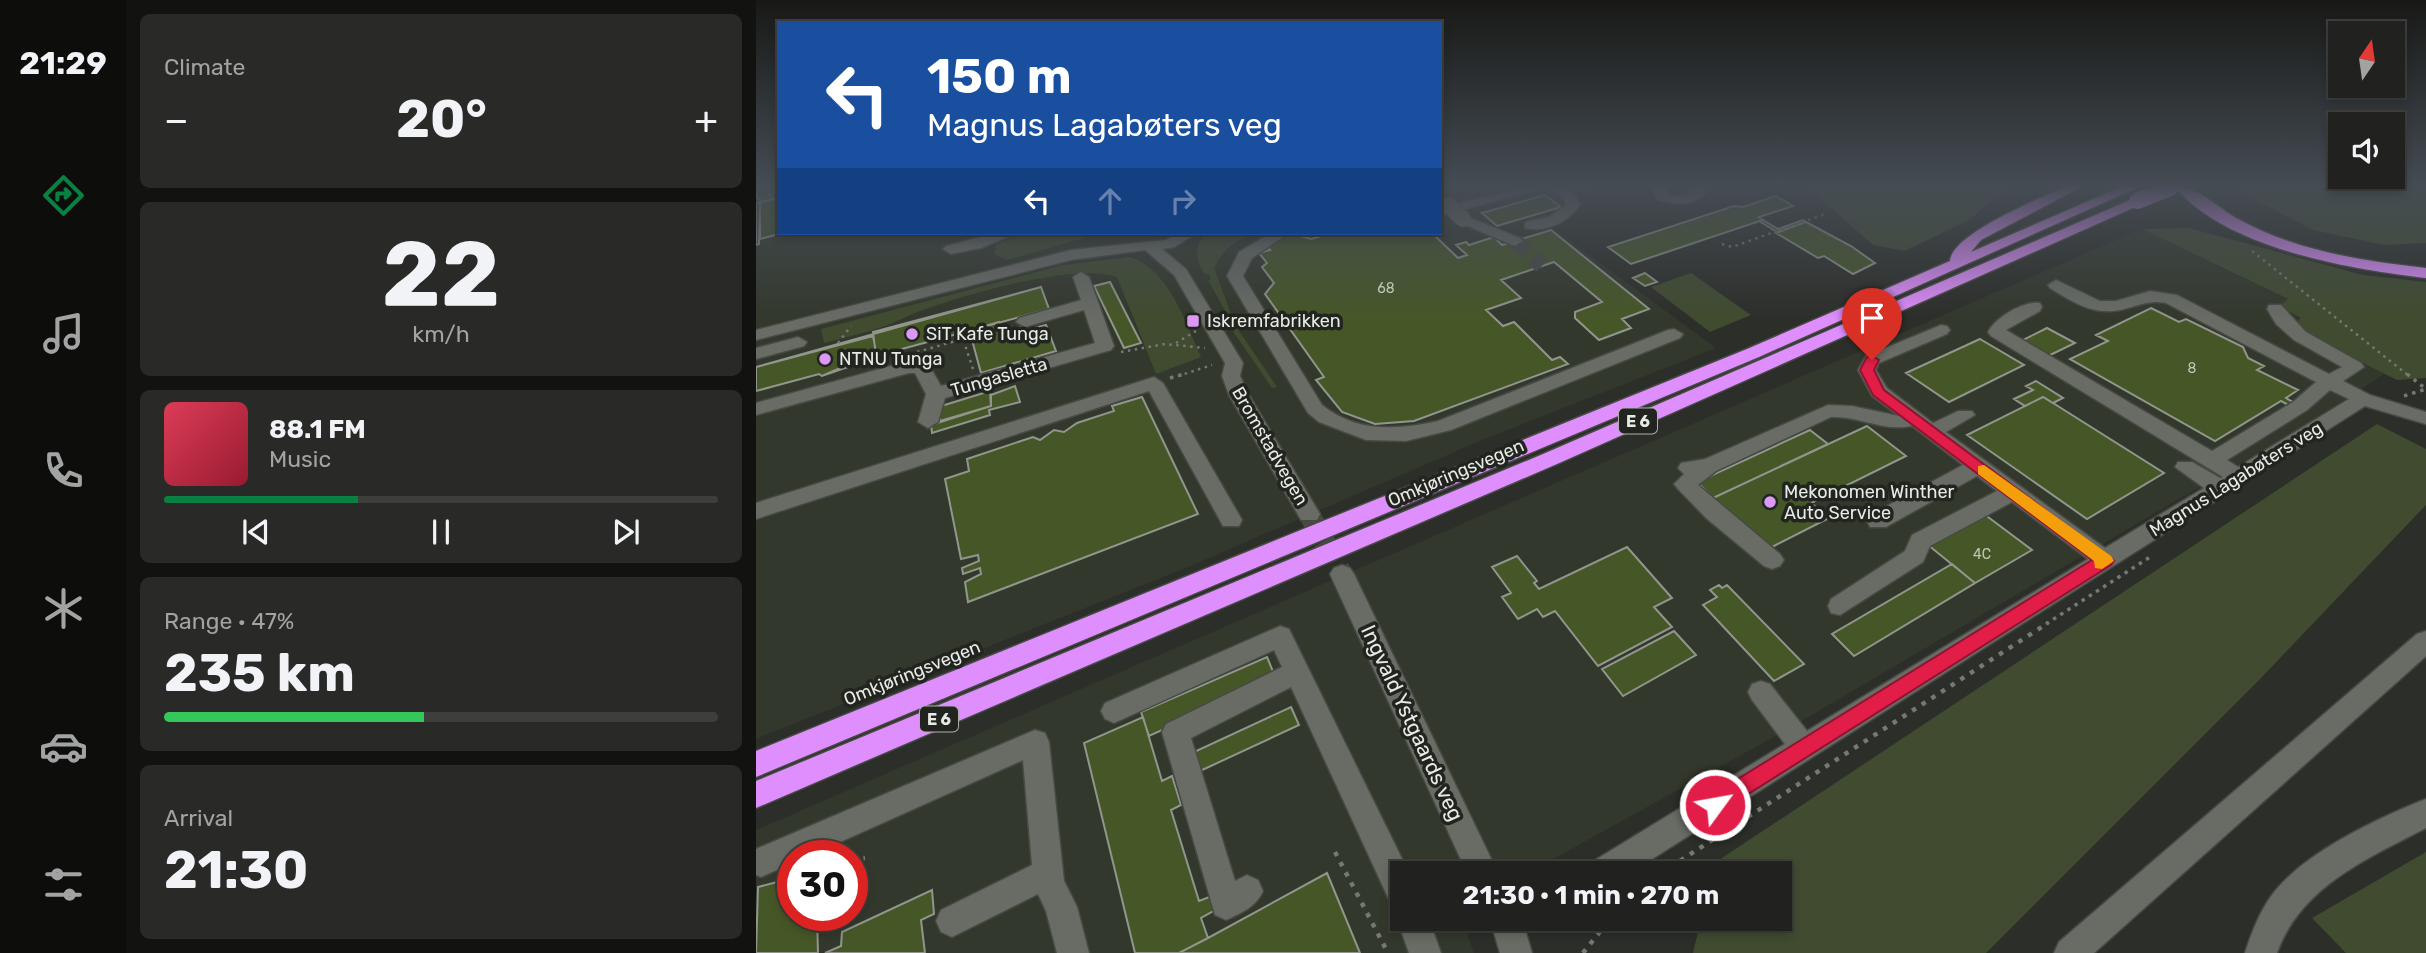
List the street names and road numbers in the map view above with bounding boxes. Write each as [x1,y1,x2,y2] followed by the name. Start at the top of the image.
[948,353,1050,401] street label: Tungasletta
[1227,383,1313,509] street label: Bromstadvegen
[1619,408,1657,434] road number: E 6
[2146,417,2326,541] street label: Magnus Lagabøters veg
[1385,434,1527,512] street label: Omkjøringsvegen
[1356,621,1469,825] street label: Ingvald Ystgaards veg
[840,636,984,710] street label: Omkjøringsvegen
[920,706,958,732] road number: E 6

